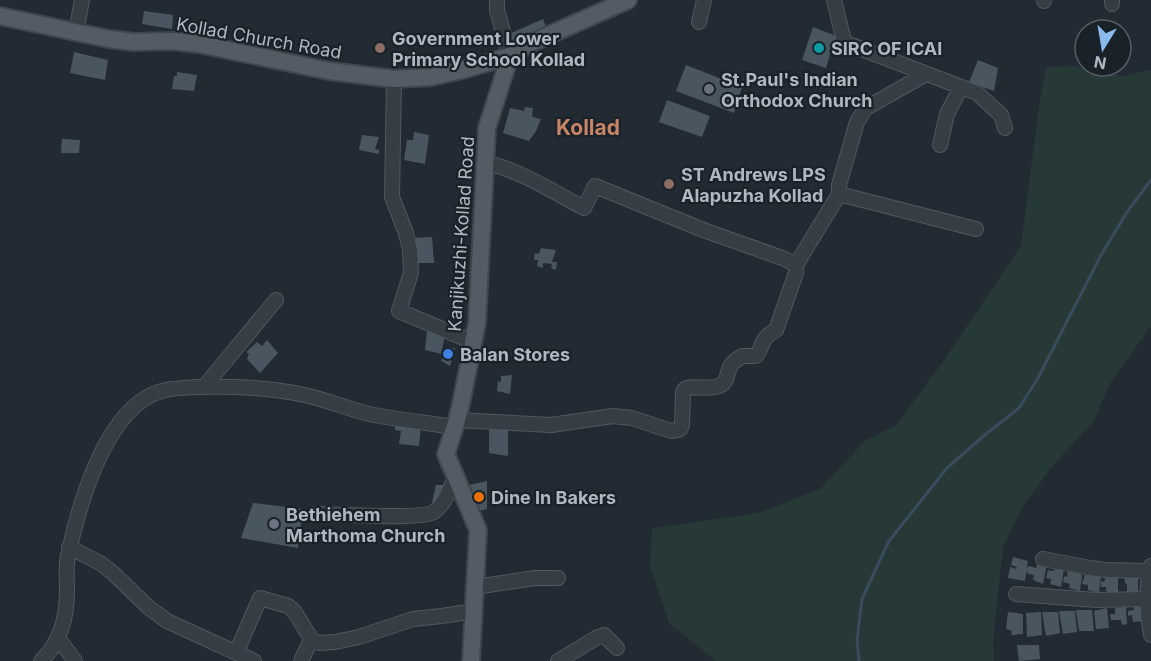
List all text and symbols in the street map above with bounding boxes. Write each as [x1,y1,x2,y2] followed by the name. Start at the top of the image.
[175,13,343,63] street label: Kollad Church Road
[1073,18,1133,78] north arrow
[392,28,585,70] place label: Government Lower Primary School Kollad
[831,38,942,59] place label: SIRC OF ICAI
[373,41,387,55] marker: Government Lower Primary School Kollad
[812,41,826,55] marker: SIRC OF ICAI
[1092,52,1108,74] text: N
[721,69,873,111] place label: St.Paul's Indian Orthodox Church
[702,82,716,96] marker: St.Paul's Indian Orthodox Church
[556,115,620,140] district label: Kollad
[444,136,478,332] street label: Kanjikuzhi-Kollad Road
[681,164,826,206] place label: ST Andrews LPS Alapuzha Kollad
[662,177,676,191] marker: ST Andrews LPS Alapuzha Kollad
[460,344,570,365] place label: Balan Stores
[441,347,455,361] marker: Balan Stores
[491,487,616,508] place label: Dine In Bakers
[472,490,486,504] marker: Dine In Bakers
[286,504,445,546] place label: Bethiehem Marthoma Church
[267,517,281,531] marker: Bethiehem Marthoma Church

